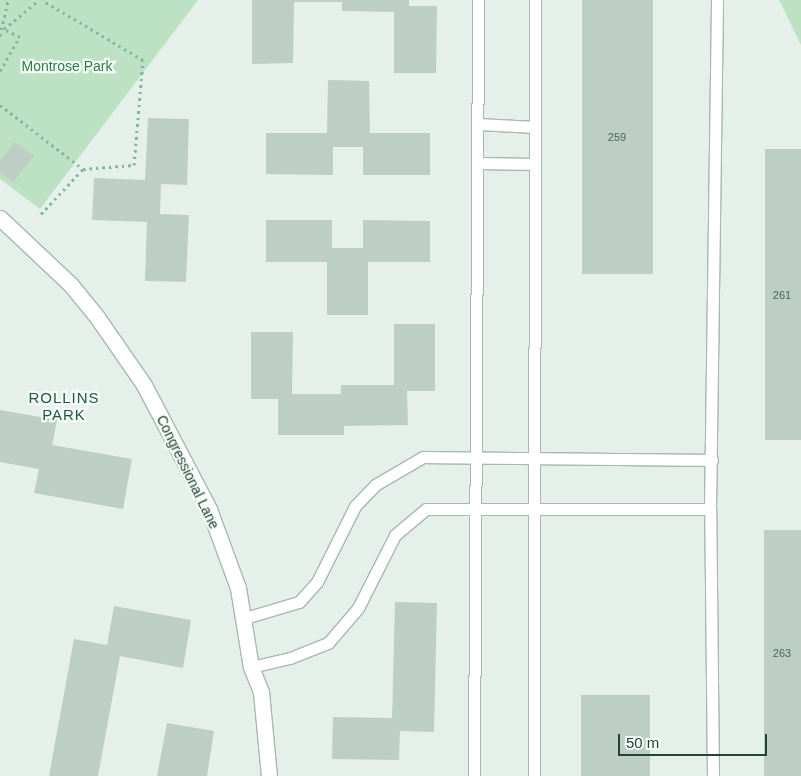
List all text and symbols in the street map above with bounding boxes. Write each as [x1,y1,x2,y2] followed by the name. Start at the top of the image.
[21,58,113,74] park label: Montrose Park
[608,130,626,144] house number: 259
[773,288,791,302] house number: 261
[28,388,100,423] district label: ROLLINS PARK
[153,412,223,532] street label: Congressional Lane
[773,646,791,660] house number: 263
[621,724,770,756] scale bar
[626,734,659,751] text: 50 m

